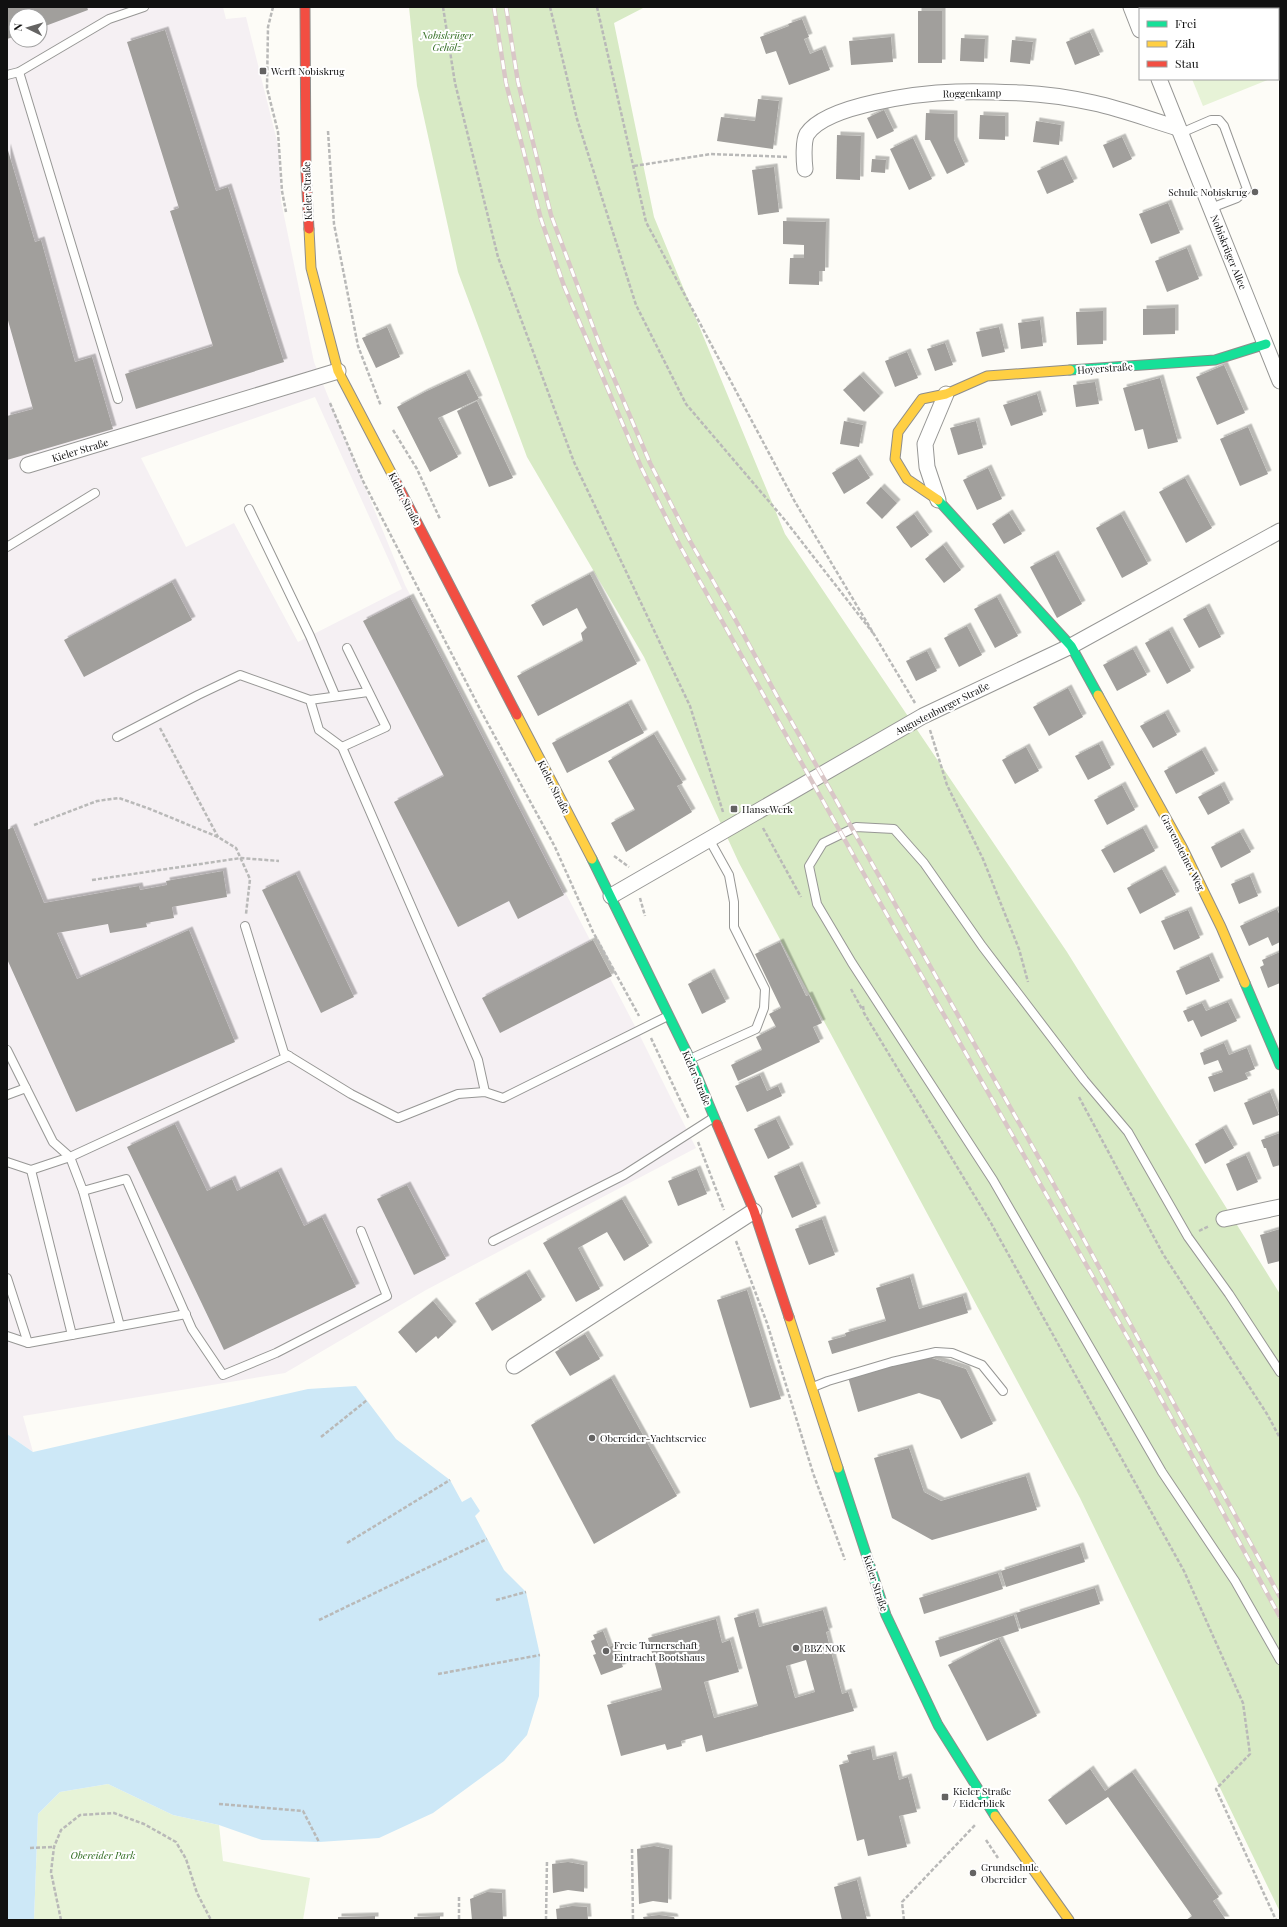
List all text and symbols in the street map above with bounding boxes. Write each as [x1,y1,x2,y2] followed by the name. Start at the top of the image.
[8,8,48,48] north arrow
[1139,8,1279,80] legend
[1175,15,1197,31] text: Frei
[10,22,25,32] text: N
[420,28,474,54] park label: Nobiskrüger Gehölz
[1175,35,1195,51] text: Zäh
[1175,55,1199,71] text: Stau
[270,64,345,78] place label: Werft Nobiskrug
[258,66,268,76] marker: Werft Nobiskrug
[943,85,1002,101] street label: Roggenkamp
[299,162,315,220] street label: Kieler Straße
[1168,185,1248,199] place label: Schule Nobiskrug
[1250,187,1260,197] marker: Schule Nobiskrug
[1208,212,1250,292] street label: Nobiskrüger Allee
[1077,359,1133,377] street label: Hoyerstraße
[50,435,110,465] street label: Kieler Straße
[386,470,424,528] street label: Kieler Straße
[892,678,992,738] street label: Augustenburger Straße
[535,758,573,816] street label: Kieler Straße
[742,802,793,816] place label: HanseWerk
[729,804,739,814] marker: HanseWerk
[1158,811,1209,893] street label: Gravensteiner Weg
[679,1048,715,1108] street label: Kieler Straße
[600,1431,707,1445] place label: Obereider-Yachtservice
[587,1433,597,1443] marker: Obereider-Yachtservice
[860,1553,892,1613] street label: Kieler Straße
[614,1638,705,1664] place label: Freie Turnerschaft Eintracht Bootshaus
[804,1641,846,1655] place label: BBZ NOK
[791,1643,801,1653] marker: BBZ NOK
[601,1646,611,1656] marker: Freie Turnerschaft Eintracht Bootshaus
[953,1784,1011,1810] place label: Kieler Straße / Eiderblick
[940,1792,950,1802] marker: Kieler Straße / Eiderblick
[71,1848,135,1862] park label: Obereider Park
[981,1860,1039,1886] place label: Grundschule Obereider
[968,1868,978,1878] marker: Grundschule Obereider

